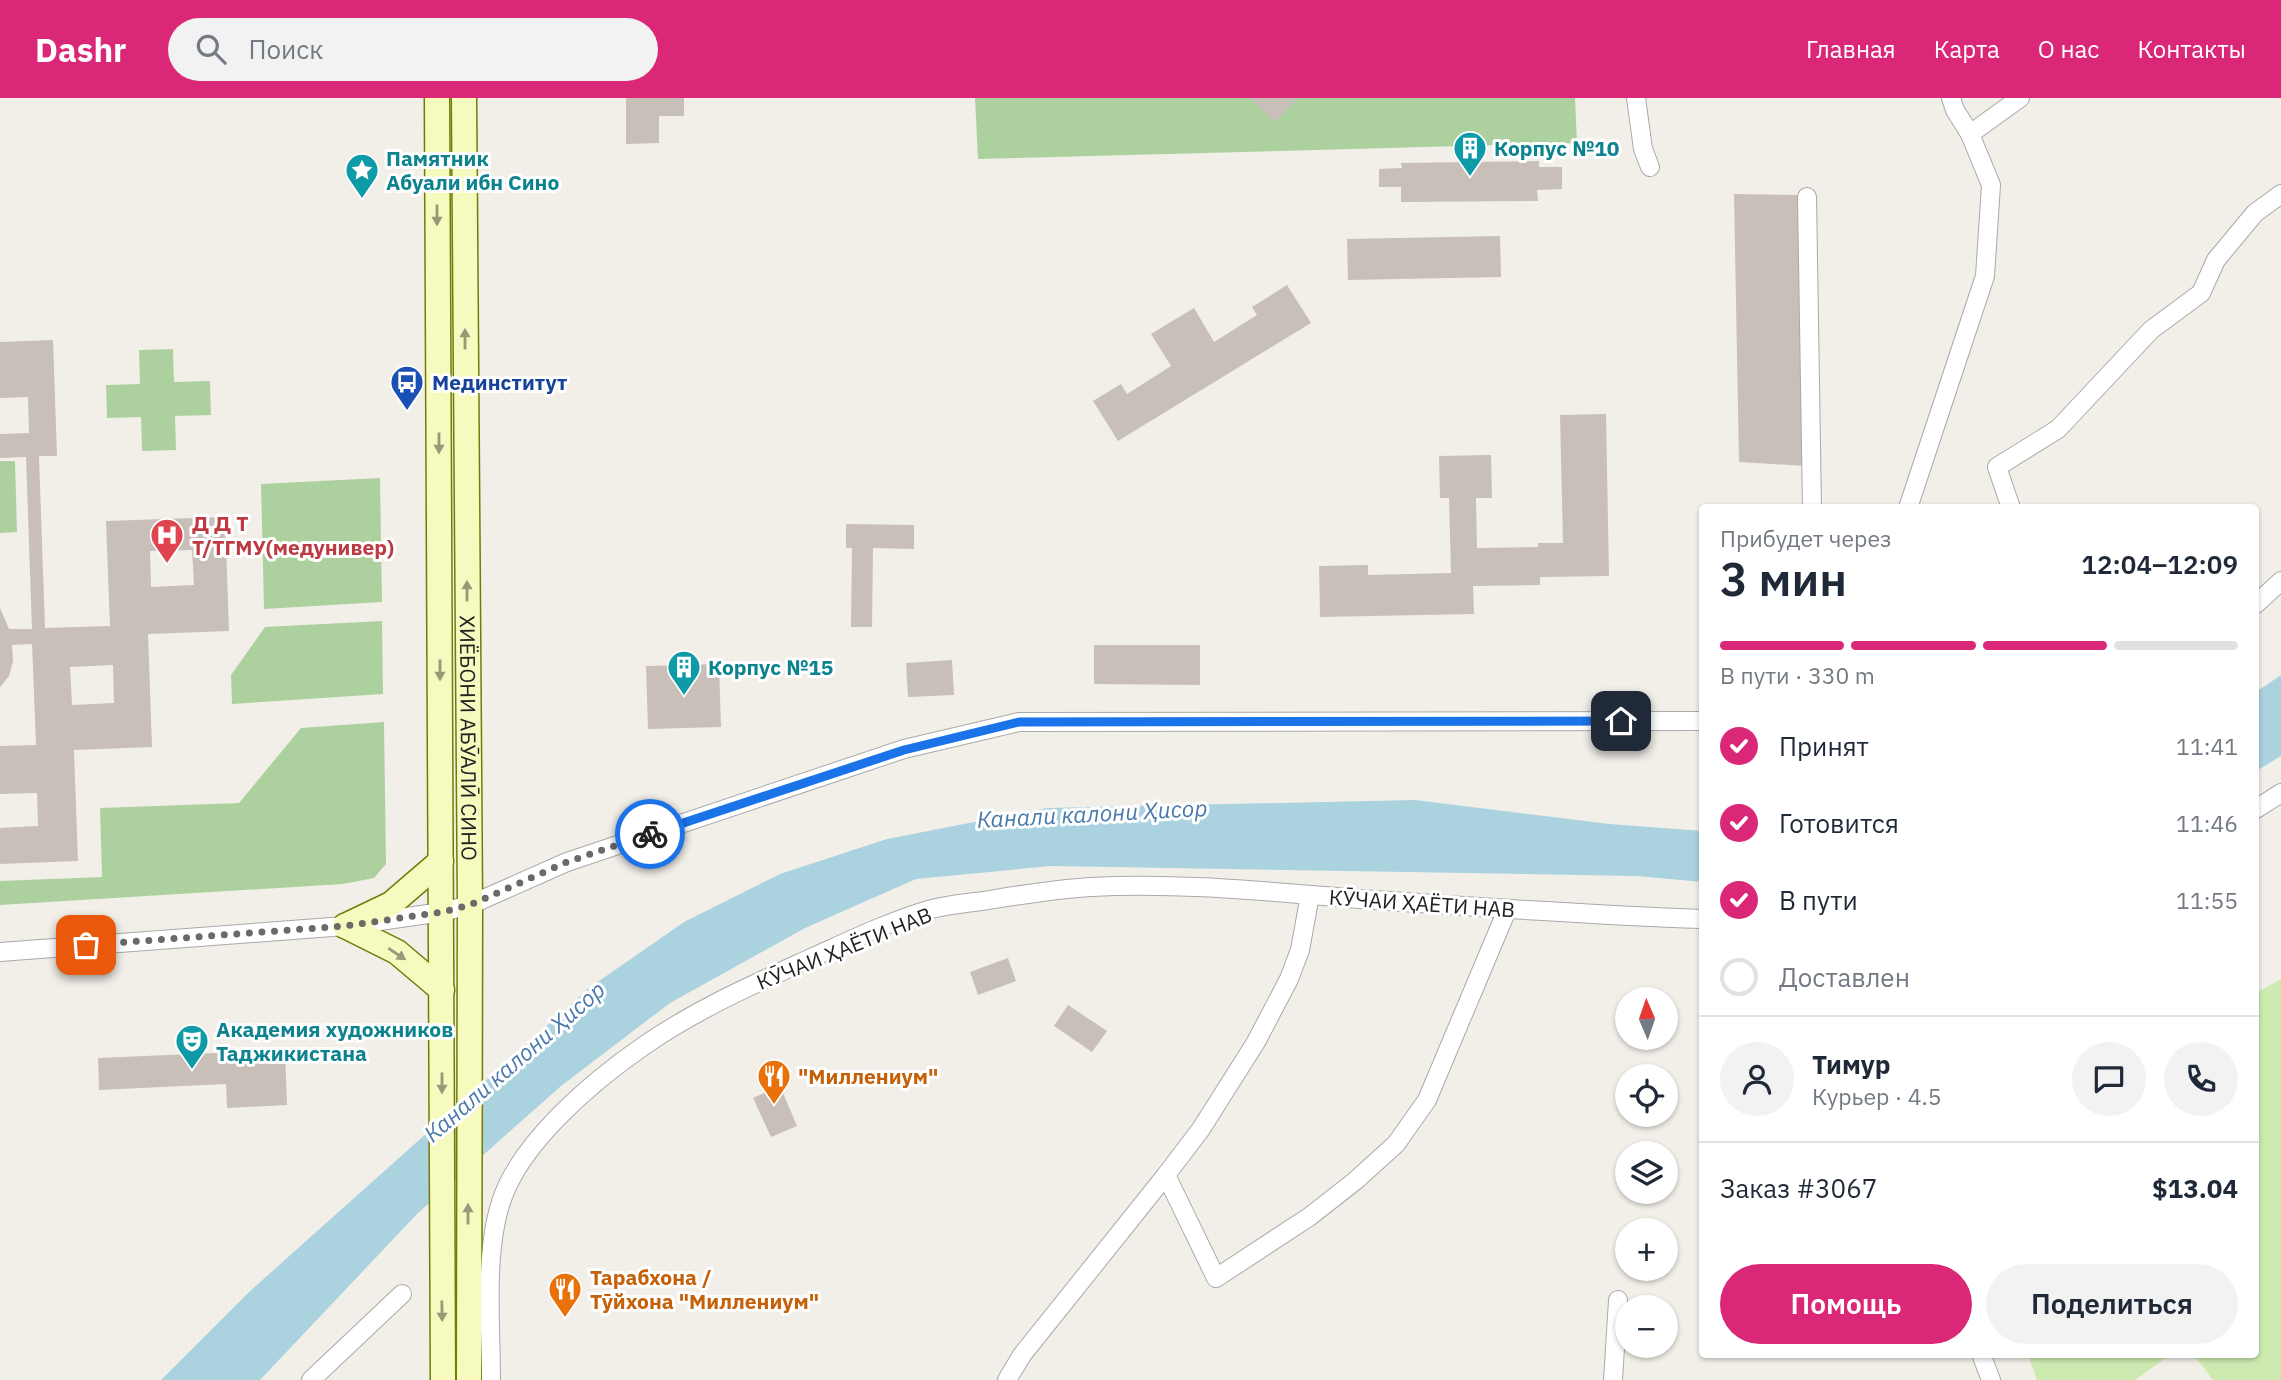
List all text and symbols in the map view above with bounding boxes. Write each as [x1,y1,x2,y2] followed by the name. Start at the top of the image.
[168,18,658,81] search box
[35,28,126,71] text: Dashr
[192,30,230,68] icon: search
[248,32,324,66] text: Поиск
[1806,33,1896,65] text: Главная
[1934,33,2000,65] text: Карта
[2038,33,2099,65] text: О нас
[2137,33,2246,65] text: Контакты
[1451,129,1489,178] building icon: Корпус №10
[1494,134,1619,162] place label: Корпус №10
[386,144,559,196] place label: Памятник Абуали ибн Сино
[343,151,381,200] place icon: Памятник Абуали ибн Сино
[431,204,443,226] one-way arrow
[459,328,471,350] one-way arrow
[388,363,426,412] bus stop icon: Мединститут
[432,368,567,396] place label: Мединститут
[433,432,445,454] one-way arrow
[192,509,394,561] place label: Д Д Т Т/ТГМУ(медунивер)
[148,516,186,565] hospital icon: Д Д Т Т/ТГМУ(медунивер)
[1720,523,1892,553] text: Прибудет через
[2081,547,2238,581] text: 12:04–12:09
[1720,549,1847,609] text: 3 мин
[461,580,473,602] one-way arrow
[454,615,484,861] street label: ХИЁБОНИ АБӮАЛӢ СИНО
[665,648,703,697] building icon: Корпус №15
[708,653,833,681] place label: Корпус №15
[434,659,446,681] one-way arrow
[1720,660,1875,690] text: В пути · 330 m
[1591,691,1651,751] pin
[1602,702,1640,740] icon: home
[1720,727,1758,765] icon: check
[1779,729,1869,763] text: Принят
[2176,731,2238,761] text: 11:41
[976,792,1208,834] water label: Канали калони Ҳисор
[615,799,685,869] courier
[1720,804,1758,842] icon: check
[1779,806,1899,840] text: Готовится
[2176,808,2238,838] text: 11:46
[631,815,669,853] icon: bike
[1720,881,1758,919] icon: check
[1328,883,1516,923] street label: КӮЧАИ ҲАЁТИ НАВ
[1779,883,1858,917] text: В пути
[2176,885,2238,915] text: 11:55
[752,900,936,996] street label: КӮЧАИ ҲАЁТИ НАВ
[56,915,116,975] pin
[67,926,105,964] icon: bag
[387,947,406,960] one-way arrow
[1779,960,1910,994] text: Доставлен
[417,974,611,1148] water label: Канали калони Ҳисор
[1615,987,1678,1050] north arrow
[1615,987,1678,1358] map controls
[216,1015,453,1067] place label: Академия художников Таджикистана
[173,1022,211,1071] theatre icon: Академия художников Таджикистана
[1720,1042,1794,1116] button: person
[2072,1042,2146,1116] button: chat
[2164,1042,2238,1116] button: phone
[1812,1047,1891,1081] text: Тимур
[755,1057,793,1106] restaurant icon: "Миллениум"
[798,1062,938,1090] place label: "Миллениум"
[1615,1064,1678,1127] button: locate
[436,1073,448,1095] one-way arrow
[1812,1081,1942,1111] text: Курьер · 4.5
[1615,1141,1678,1204] button: layers
[1720,1171,1877,1205] text: Заказ #3067
[2152,1171,2238,1205] text: $13.04
[462,1203,474,1225] one-way arrow
[1615,1218,1678,1281] button: +
[590,1263,819,1315] place label: Тарабхона / Тӯйхона "Миллениум"
[1720,1264,1972,1344] button: Помощь
[1986,1264,2238,1344] button: Поделиться
[546,1270,584,1319] restaurant icon: Тарабхона / Тӯйхона "Миллениум"
[1615,1295,1678,1358] button: −
[436,1300,448,1322] one-way arrow

